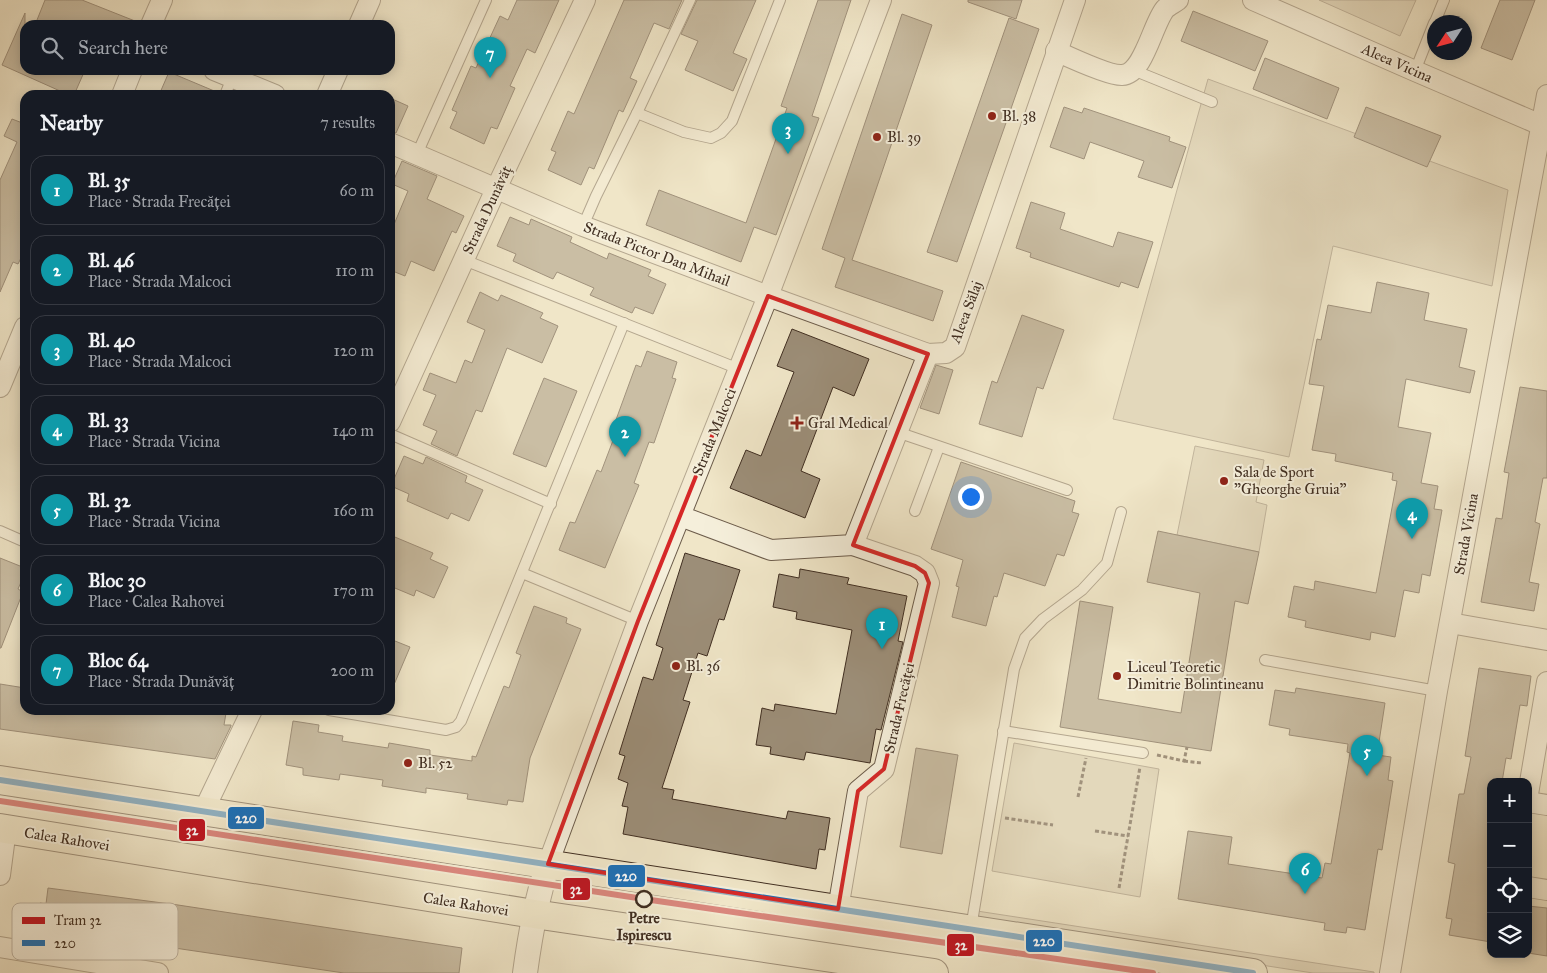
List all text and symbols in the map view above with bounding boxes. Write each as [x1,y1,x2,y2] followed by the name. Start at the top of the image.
[1427,15,1472,60] north arrow
[20,20,395,75] search box
[38,34,66,62] icon: search
[78,36,168,59] text: Search here
[474,37,506,78] pin: 7
[1358,39,1436,87] street label: Aleea Vicina
[1002,107,1036,125] place label: Bl. 38
[40,110,103,136] text: Nearby
[986,110,998,122] marker: Bl. 38
[320,113,375,132] text: 7 results
[772,113,804,154] pin: 3
[887,128,921,146] place label: Bl. 39
[871,131,883,143] marker: Bl. 39
[459,162,516,257] street label: Strada Dunăvăț
[88,169,130,192] text: Bl. 35
[54,181,60,200] text: 1
[340,181,374,200] text: 60 m
[88,192,231,211] text: Place · Strada Frecăței
[581,218,734,291] street label: Strada Pictor Dan Mihail
[88,249,134,272] text: Bl. 46
[53,261,61,280] text: 2
[335,261,374,280] text: 110 m
[88,272,232,291] text: Place · Strada Malcoci
[946,278,986,347] street label: Aleea Sălaj
[88,329,135,352] text: Bl. 40
[54,341,60,360] text: 3
[334,341,374,360] text: 120 m
[88,352,232,371] text: Place · Strada Malcoci
[688,385,740,479] street label: Strada Malcoci
[88,409,129,432] text: Bl. 33
[808,414,889,432] place label: Gral Medical
[609,416,641,457] pin: 2
[790,416,804,430] marker: Gral Medical
[53,421,61,440] text: 4
[333,421,374,440] text: 140 m
[88,432,220,451] text: Place · Strada Vicina
[1234,463,1347,498] place label: Sala de Sport "Gheorghe Gruia"
[1218,475,1230,487] marker: Sala de Sport "Gheorghe Gruia"
[958,484,984,510] your location
[88,489,131,512] text: Bl. 32
[1450,491,1482,576] street label: Strada Vicina
[1396,498,1428,539] pin: 4
[53,501,61,520] text: 5
[333,501,374,520] text: 160 m
[88,512,220,531] text: Place · Strada Vicina
[88,569,146,592] text: Bloc 30
[53,581,61,600] text: 6
[333,581,374,600] text: 170 m
[88,592,224,611] text: Place · Calea Rahovei
[866,608,898,649] pin: 1
[88,649,148,672] text: Bloc 64
[686,657,721,675] place label: Bl. 36
[1127,658,1264,693] place label: Liceul Teoretic Dimitrie Bolintineanu
[670,660,682,672] marker: Bl. 36
[53,661,61,680] text: 7
[331,661,374,680] text: 200 m
[880,661,918,755] street label: Strada Frecăței
[1111,670,1123,682] marker: Liceul Teoretic Dimitrie Bolintineanu
[88,672,234,691] text: Place · Strada Dunăvăț
[1351,735,1383,776] pin: 5
[418,754,453,772] place label: Bl. 52
[402,757,414,769] marker: Bl. 52
[1487,778,1532,958] map controls
[1487,778,1532,823] button: +
[227,806,265,830] line badge: 220
[235,810,257,827] text: 220
[178,818,206,842] line badge: 32
[186,822,199,840] text: 32
[23,823,111,855] street label: Calea Rahovei
[1487,823,1532,868] button: −
[1289,853,1321,894] pin: 6
[607,864,646,888] line badge: 220
[615,868,637,885] text: 220
[1487,868,1532,913] button: locate
[562,877,591,901] line badge: 32
[570,881,583,899] text: 32
[422,888,510,920] street label: Calea Rahovei
[635,890,653,908] marker: Petre Ispirescu
[12,903,178,960] legend
[617,909,671,945] place label: Petre Ispirescu
[54,912,102,929] text: Tram 32
[1487,913,1532,958] button: layers
[1025,929,1063,953] line badge: 220
[946,933,975,957] line badge: 32
[1033,933,1055,950] text: 220
[54,935,76,952] text: 220
[955,937,968,955] text: 32

